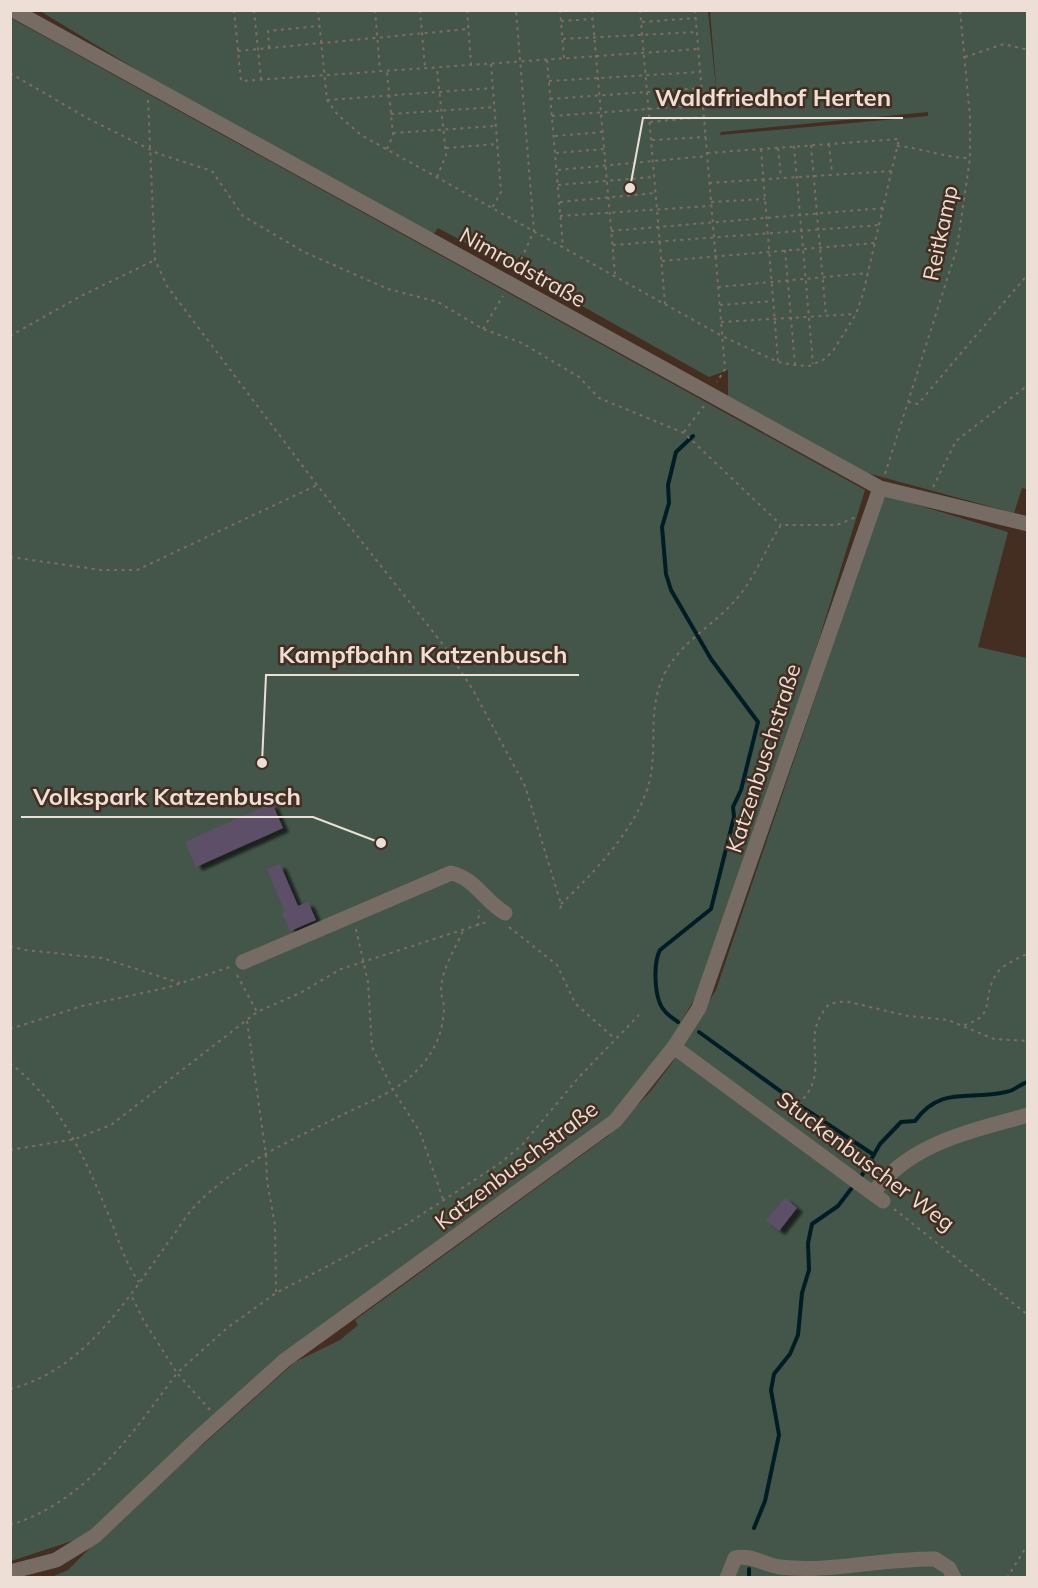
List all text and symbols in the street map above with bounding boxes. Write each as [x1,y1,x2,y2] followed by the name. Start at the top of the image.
[643,76,903,118] callout: Waldfriedhof Herten
[655,82,891,112] text: Waldfriedhof Herten
[916,183,964,283] street label: Reitkamp
[455,221,591,313] street label: Nimrodstraße
[266,633,579,675] callout: Kampfbahn Katzenbusch
[278,639,568,669] text: Kampfbahn Katzenbusch
[719,660,807,856] street label: Katzenbuschstraße
[21,775,313,817] callout: Volkspark Katzenbusch
[32,781,301,811] text: Volkspark Katzenbusch
[771,1085,961,1237] street label: Stuckenbuscher Weg
[429,1095,603,1235] street label: Katzenbuschstraße

